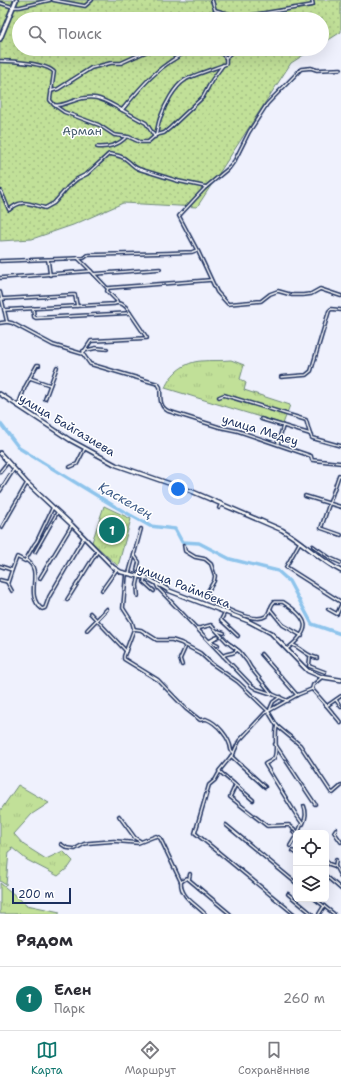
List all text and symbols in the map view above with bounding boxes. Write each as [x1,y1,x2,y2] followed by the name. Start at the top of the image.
[12,12,329,56] search box
[26,23,48,45] icon: search
[58,24,102,44] text: Поиск
[62,123,102,139] park label: Арман
[16,390,119,460] street label: улица Байгазиева
[220,411,300,449] street label: улица Медеу
[96,478,156,523] water label: Қаскелең
[168,479,188,499] your location
[99,515,125,545] pin: 1
[135,560,233,612] street label: улица Раймбека
[293,830,329,902] map controls
[293,830,329,866] button: locate
[293,866,329,902] button: layers
[12,886,71,905] scale bar
[18,887,54,902] text: 200 m
[16,929,73,951] text: Рядом
[54,980,92,1000] text: Елен
[26,990,32,1007] text: 1
[283,990,325,1007] text: 260 m
[54,1000,85,1017] text: Парк
[31,1039,63,1078] tab: Карта
[125,1039,176,1078] tab: Маршрут
[238,1039,310,1078] tab: Сохранённые

